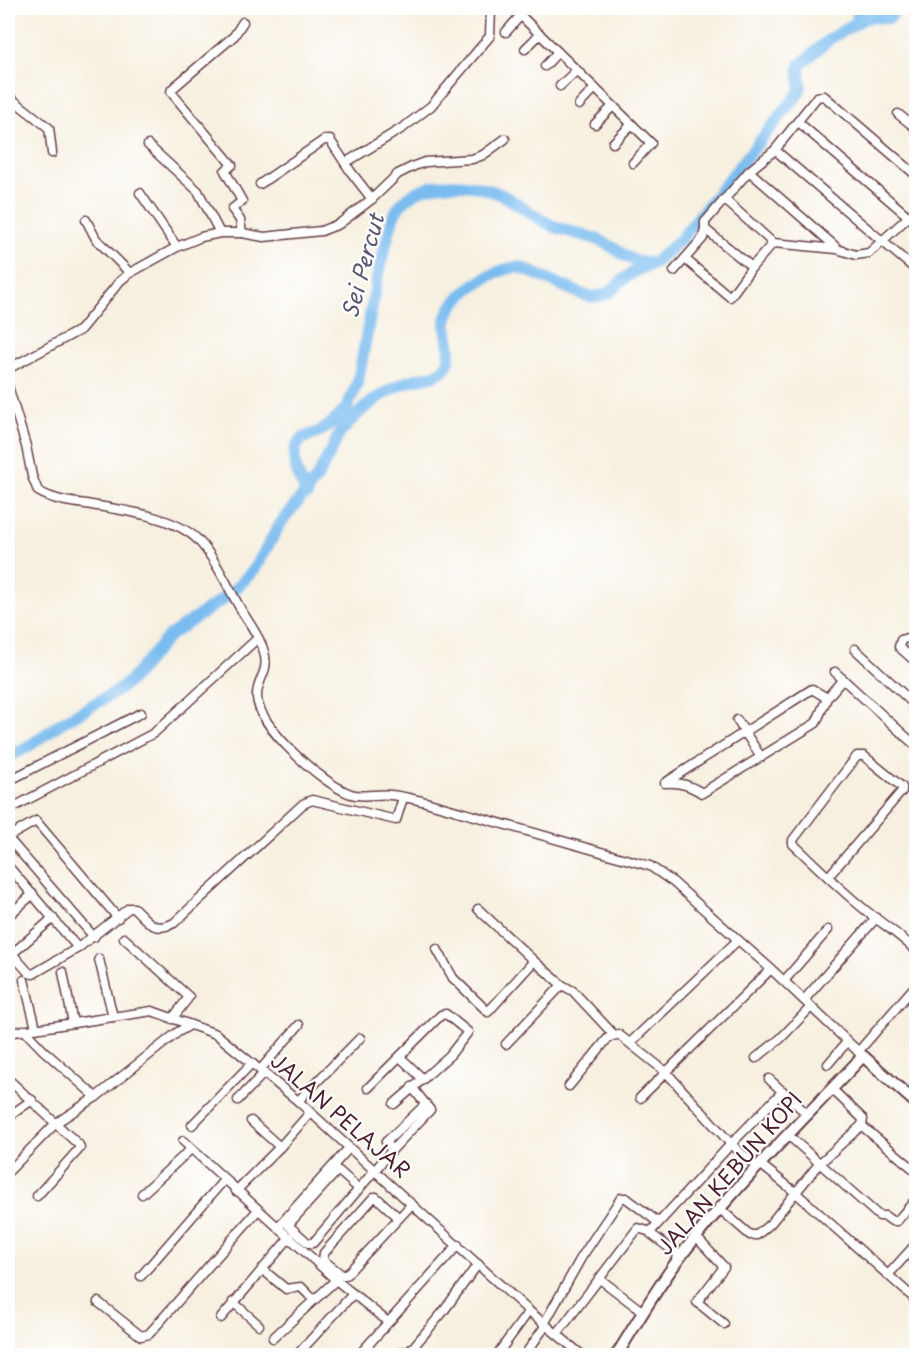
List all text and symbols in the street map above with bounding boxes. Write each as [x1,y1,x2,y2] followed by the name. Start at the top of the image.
[332,207,392,321] water label: Sei Percut
[264,1044,418,1184] street label: JALAN PELAJAR
[648,1084,809,1261] street label: JALAN KEBUN KOPI

